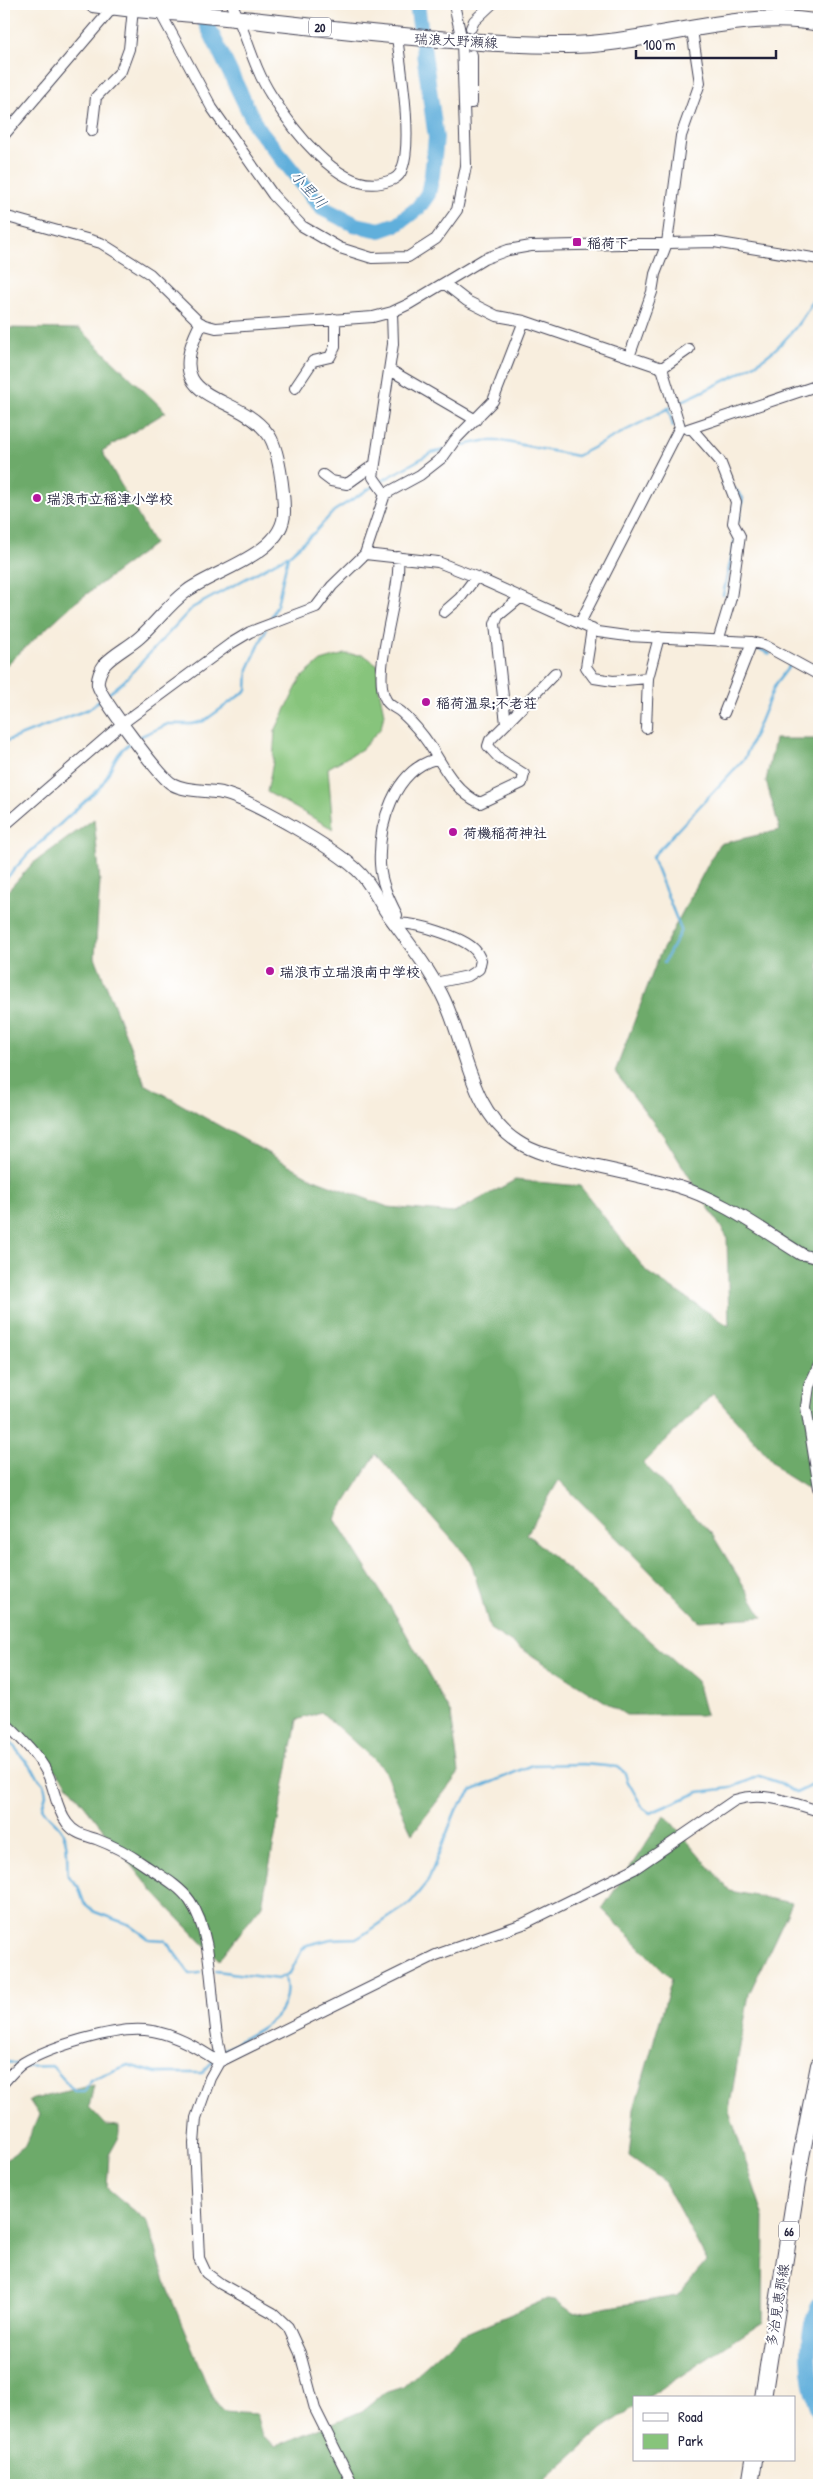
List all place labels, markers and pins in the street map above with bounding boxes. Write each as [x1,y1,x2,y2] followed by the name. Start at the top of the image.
[587,233,629,252] place label: 稲荷下
[571,236,583,248] marker: 稲荷下
[46,489,173,508] place label: 瑞浪市立稲津小学校
[31,492,43,504] marker: 瑞浪市立稲津小学校
[436,693,537,712] place label: 稲荷温泉;不老荘
[420,696,432,708] marker: 稲荷温泉;不老荘
[463,823,547,842] place label: 荷機稲荷神社
[447,826,459,838] marker: 荷機稲荷神社
[279,962,420,981] place label: 瑞浪市立瑞浪南中学校
[264,965,276,977] marker: 瑞浪市立瑞浪南中学校

